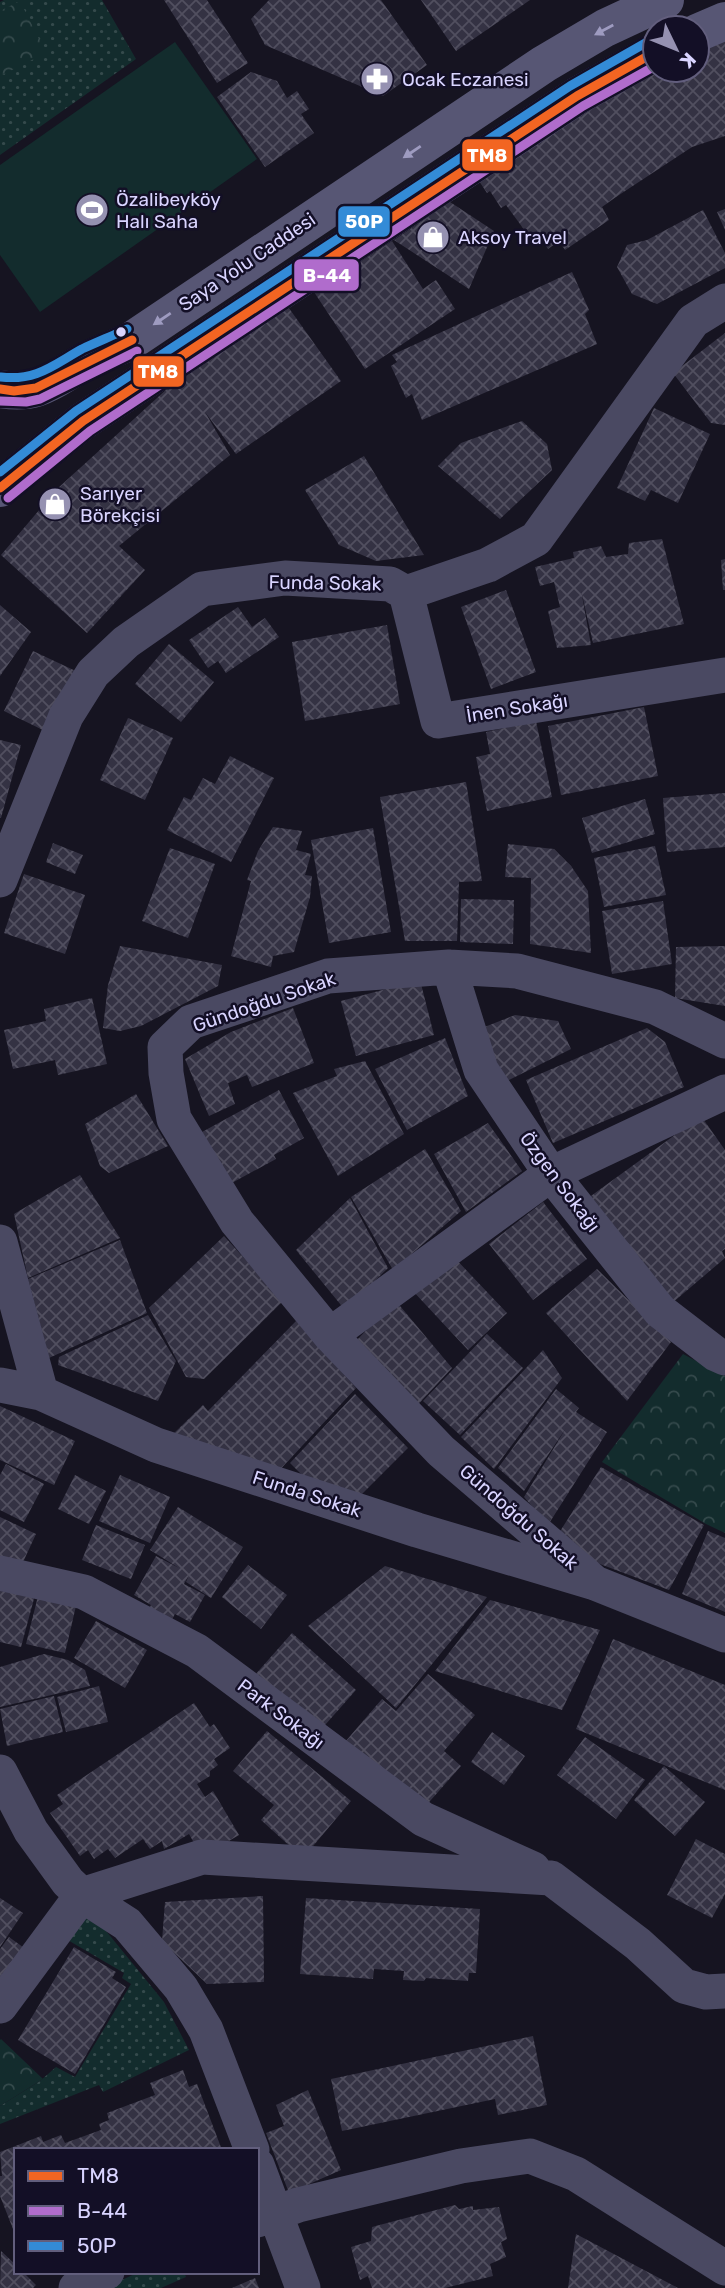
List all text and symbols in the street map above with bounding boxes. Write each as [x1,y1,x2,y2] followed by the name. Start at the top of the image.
[641,14,711,84] north arrow
[594,24,614,35] one-way arrow
[675,48,701,73] text: K
[358,60,396,98] pharmacy icon: Ocak Eczanesi
[402,68,529,91] place label: Ocak Eczanesi
[461,138,514,172] line badge: TM8
[467,144,507,167] text: TM8
[403,145,421,159] one-way arrow
[116,188,221,233] place label: Özalibeyköy Halı Saha
[73,191,111,229] sports icon: Özalibeyköy Halı Saha
[337,205,391,238] line badge: 50P
[174,208,320,316] street label: Saya Yolu Caddesi
[345,210,383,233] text: 50P
[414,218,452,256] shop icon: Aksoy Travel
[458,226,567,249] place label: Aksoy Travel
[293,258,360,292] line badge: B-44
[303,264,351,287] text: B-44
[153,312,171,326] one-way arrow
[114,325,128,339] unlabelled marker
[132,355,185,388] line badge: TM8
[138,360,178,383] text: TM8
[80,482,160,527] place label: Sarıyer Börekçisi
[36,485,74,523] shop icon: Sarıyer Börekçisi
[268,571,382,595] street label: Funda Sokak
[465,689,569,727] street label: İnen Sokağı
[190,967,339,1037] street label: Gündoğdu Sokak
[515,1127,605,1237] street label: Özgen Sokağı
[455,1459,583,1575] street label: Gündoğdu Sokak
[250,1466,364,1522] street label: Funda Sokak
[233,1674,329,1754] street label: Park Sokağı
[14,2148,259,2274] legend
[77,2163,119,2188] text: TM8
[77,2198,127,2223] text: B-44
[77,2233,116,2258] text: 50P

